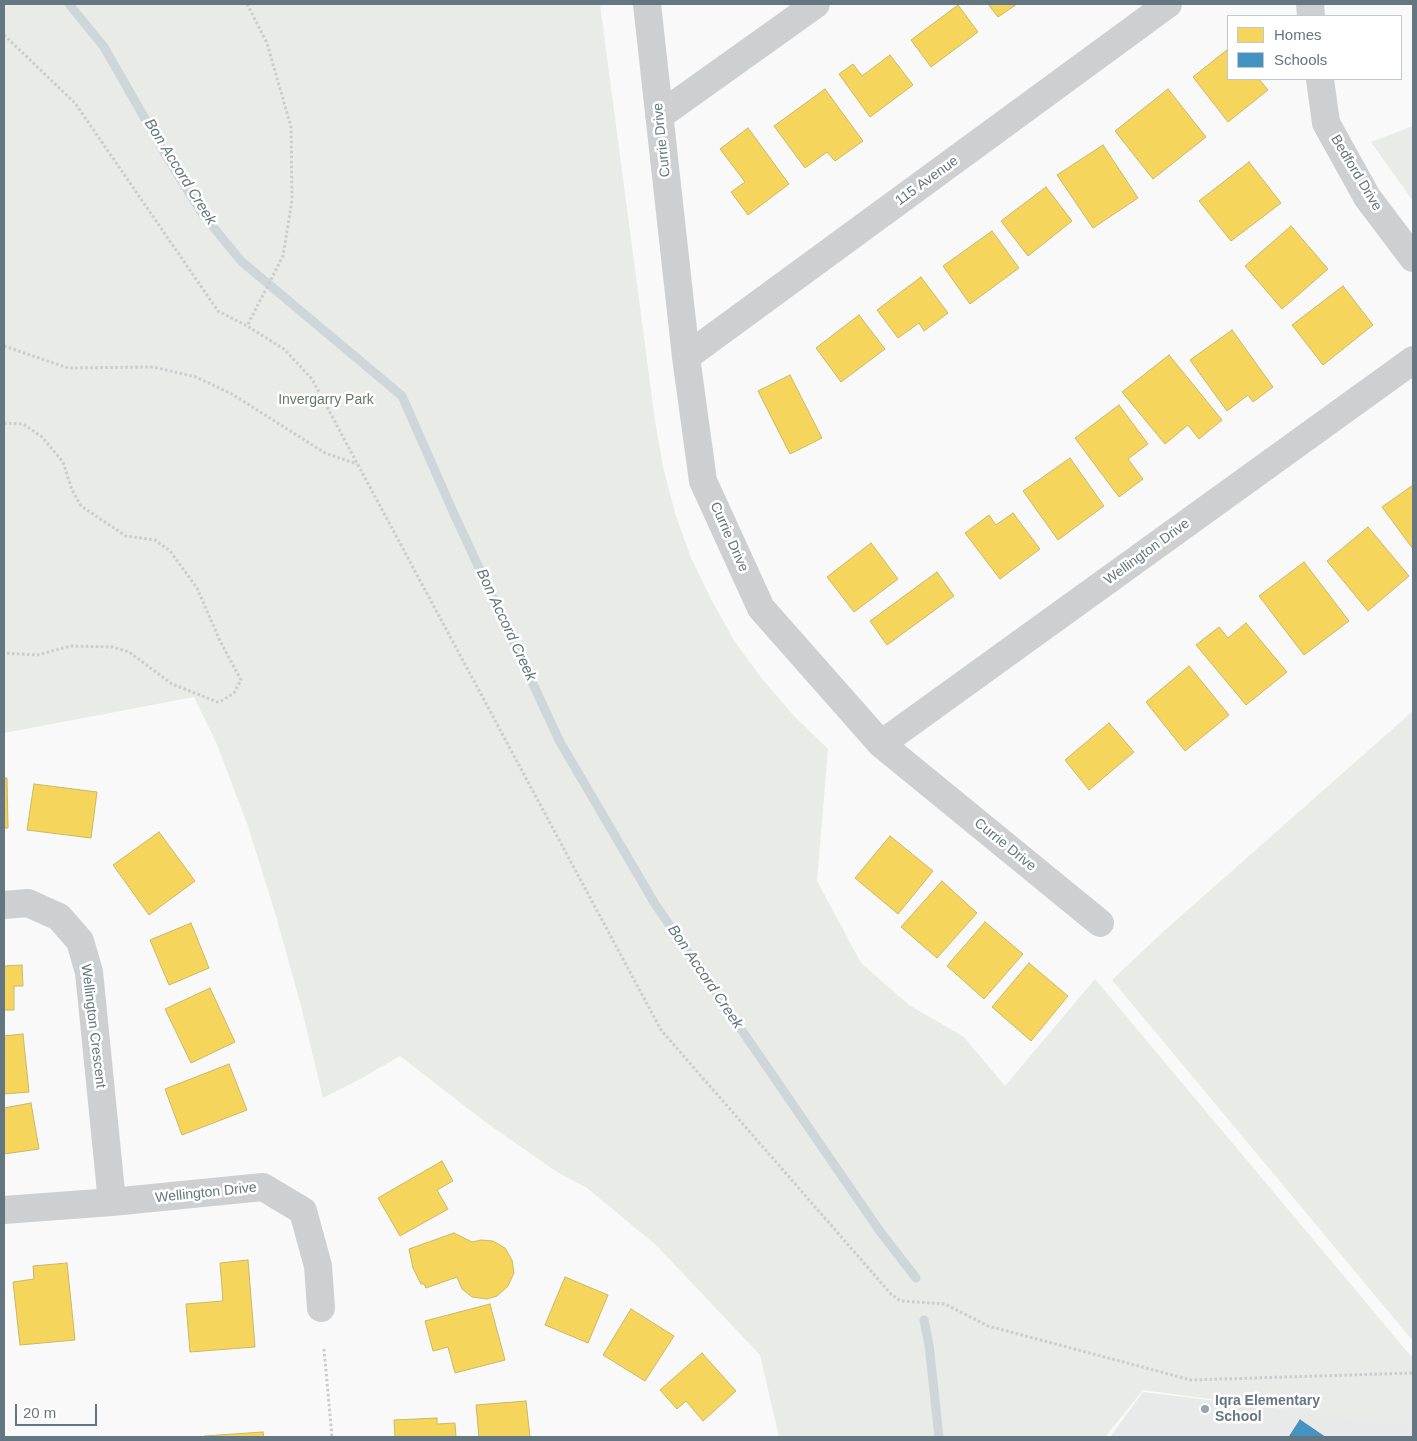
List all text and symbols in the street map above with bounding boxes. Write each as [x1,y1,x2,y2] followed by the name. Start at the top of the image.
[1227,15,1402,80] legend
[1274,26,1322,43] text: Homes
[1274,51,1327,68] text: Schools
[650,102,674,178] street label: Currie Drive
[140,116,220,228] water label: Bon Accord Creek
[1327,132,1385,214] street label: Bedford Drive
[892,153,962,209] street label: 115 Avenue
[278,392,374,408] park label: Invergarry Park
[706,499,752,575] street label: Currie Drive
[1101,515,1193,589] street label: Wellington Drive
[472,566,540,684] water label: Bon Accord Creek
[971,815,1039,875] street label: Currie Drive
[664,922,746,1032] water label: Bon Accord Creek
[77,963,109,1089] street label: Wellington Crescent
[155,1179,257,1207] street label: Wellington Drive
[1215,1393,1320,1425] place label: Iqra Elementary School
[18,1394,100,1426] scale bar
[1199,1403,1211,1415] marker: Iqra Elementary School
[23,1404,56,1421] text: 20 m

